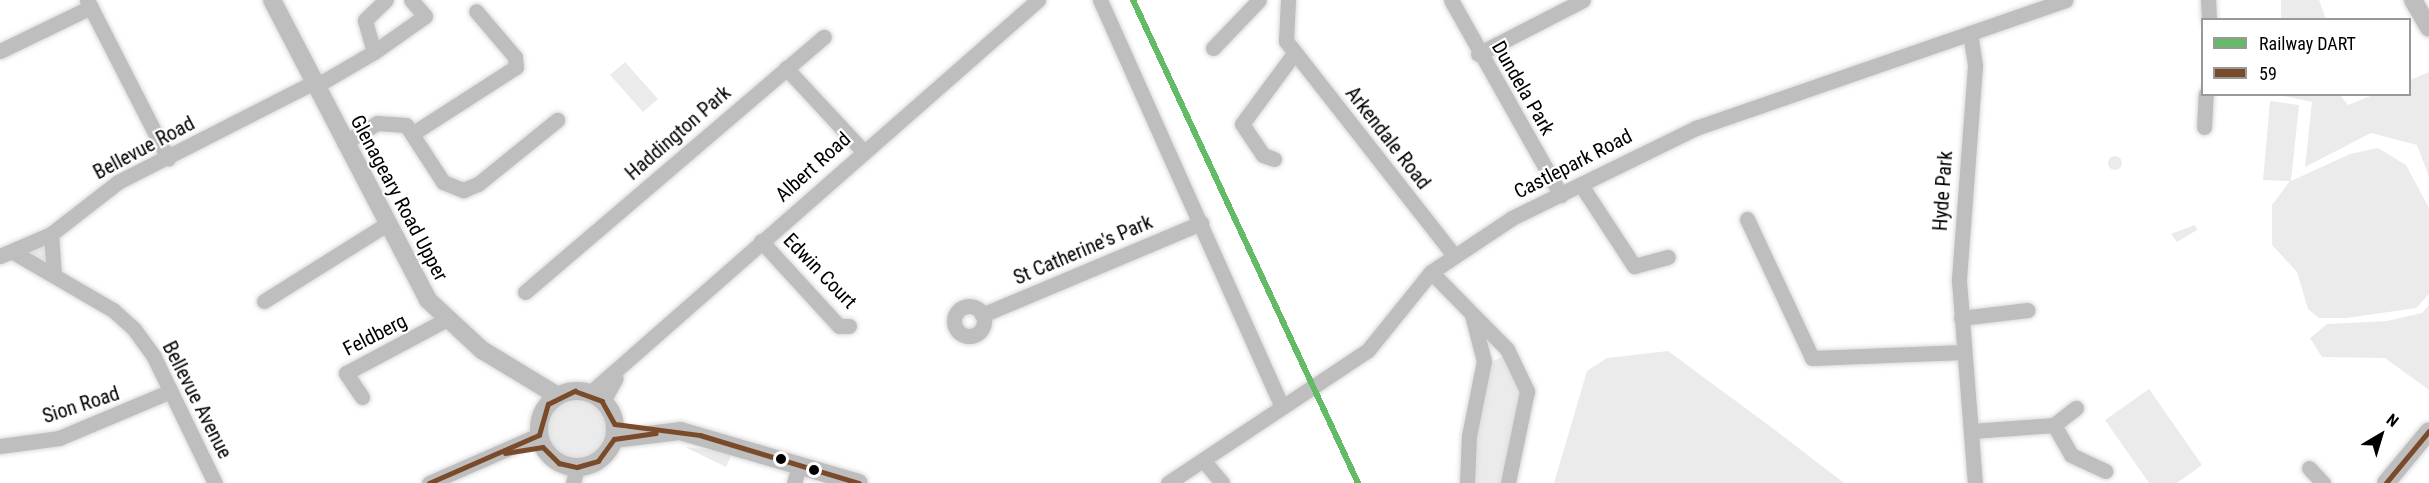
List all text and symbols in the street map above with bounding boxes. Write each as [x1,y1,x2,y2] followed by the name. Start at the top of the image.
[2201,18,2411,96] legend
[2259,33,2356,54] text: Railway DART
[1486,37,1560,139] street label: Dundela Park
[2259,63,2277,84] text: 59
[620,81,736,185] street label: Haddington Park
[1340,82,1436,194] street label: Arkendale Road
[89,111,199,185] street label: Bellevue Road
[345,111,453,285] street label: Glenageary Road Upper
[1510,124,1636,204] street label: Castlepark Road
[771,127,855,207] street label: Albert Road
[1928,150,1958,232] street label: Hyde Park
[1010,210,1156,290] street label: St Catherine's Park
[778,228,862,314] street label: Edwin Court
[339,309,411,361] street label: Feldberg
[157,337,237,463] street label: Bellevue Avenue
[40,381,122,429] street label: Sion Road
[2351,405,2411,465] north arrow
[2383,410,2402,431] text: N
[775,453,787,465] unlabelled marker
[808,464,820,476] unlabelled marker

